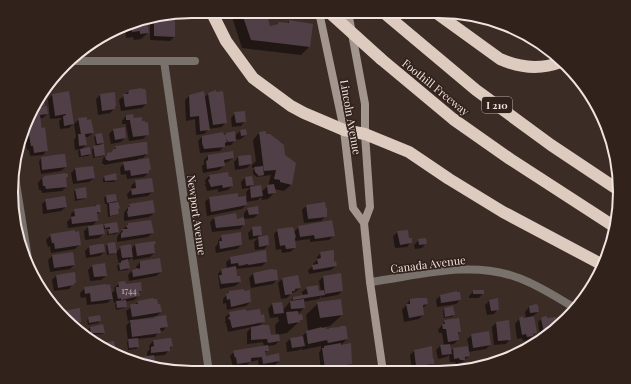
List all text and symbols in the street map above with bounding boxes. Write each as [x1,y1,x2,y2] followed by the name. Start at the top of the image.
[399,55,473,119] street label: Foothill Freeway
[337,78,365,156] street label: Lincoln Avenue
[482,97,512,113] road number: I 210
[184,174,210,257] street label: Newport Avenue
[390,252,467,276] street label: Canada Avenue
[121,284,137,296] house number: 1744

